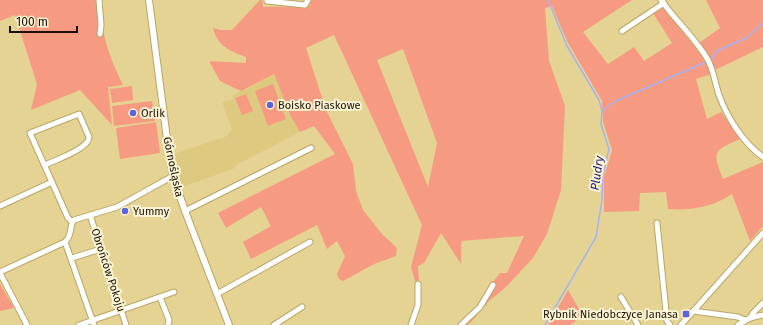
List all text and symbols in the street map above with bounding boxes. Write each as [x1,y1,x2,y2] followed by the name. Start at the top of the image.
[10,8,77,34] scale bar
[16,15,48,29] text: 100 m
[278,99,361,112] place label: Boisko Piaskowe
[265,100,275,110] marker: Boisko Piaskowe
[141,107,165,120] place label: Orlik
[128,108,138,118] marker: Orlik
[160,136,186,198] street label: Górnośląska
[588,154,607,191] water label: Pludry
[133,205,170,218] place label: Yummy
[120,206,130,216] marker: Yummy
[88,227,128,313] street label: Obrońców Pokoju
[543,308,678,321] place label: Rybnik Niedobczyce Janasa
[681,309,691,319] marker: Rybnik Niedobczyce Janasa

